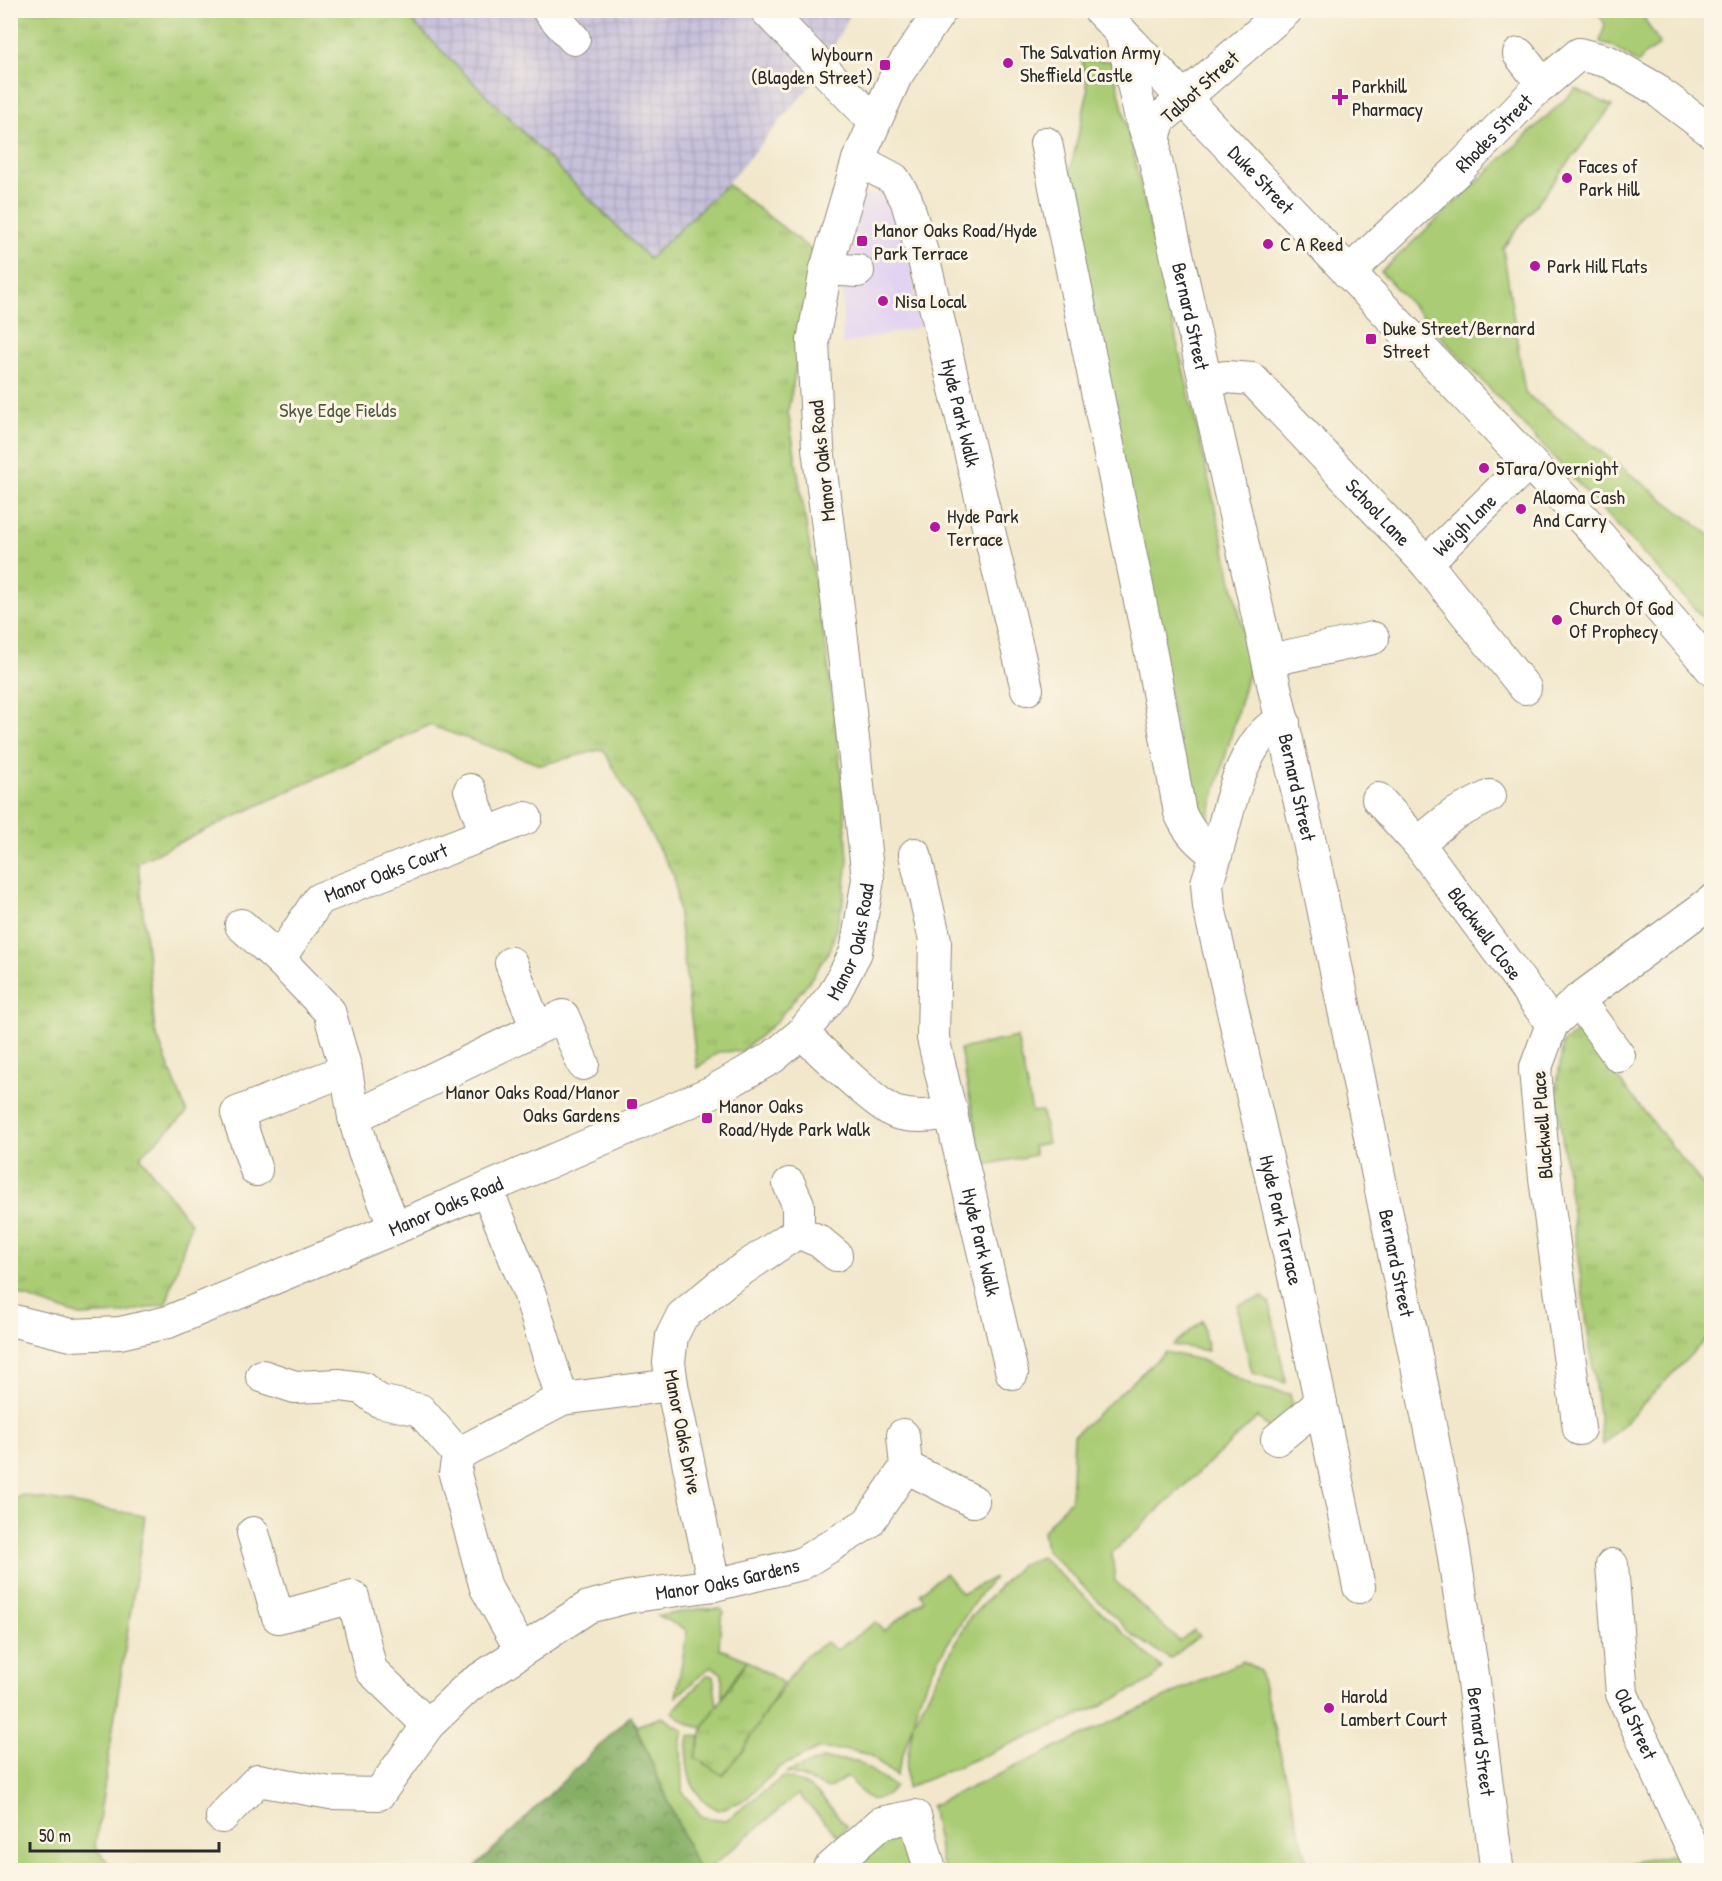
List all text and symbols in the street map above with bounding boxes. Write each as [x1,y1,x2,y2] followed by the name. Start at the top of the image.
[1020,38,1161,88] place label: The Salvation Army Sheffield Castle
[751,40,873,90] place label: Wybourn (Blagden Street)
[1155,43,1246,129] street label: Talbot Street
[1001,56,1015,70] marker: The Salvation Army Sheffield Castle
[878,58,892,72] marker: Wybourn (Blagden Street)
[1352,72,1423,122] place label: Parkhill Pharmacy
[1449,87,1539,178] street label: Rhodes Street
[1333,90,1347,104] marker: Parkhill Pharmacy
[1222,139,1301,220] street label: Duke Street
[1578,152,1640,202] place label: Faces of Park Hill
[1560,171,1574,185] marker: Faces of Park Hill
[874,216,1038,266] place label: Manor Oaks Road/Hyde Park Terrace
[1280,230,1343,257] place label: C A Reed
[855,234,869,248] marker: Manor Oaks Road/Hyde Park Terrace
[1261,237,1275,251] marker: C A Reed
[1547,252,1648,279] place label: Park Hill Flats
[1528,259,1542,273] marker: Park Hill Flats
[1166,260,1217,374] street label: Bernard Street
[895,287,967,314] place label: Nisa Local
[876,294,890,308] marker: Nisa Local
[1383,314,1535,364] place label: Duke Street/Bernard Street
[1364,332,1378,346] marker: Duke Street/Bernard Street
[935,356,987,470] street label: Hyde Park Walk
[279,396,397,423] park label: Skye Edge Fields
[802,399,841,523] street label: Manor Oaks Road
[1496,454,1619,481] place label: 5Tara/Overnight
[1477,461,1491,475] marker: 5Tara/Overnight
[1340,472,1417,552] street label: School Lane
[1533,483,1625,533] place label: Alaoma Cash And Carry
[1427,488,1502,562] street label: Weigh Lane
[947,502,1019,552] place label: Hyde Park Terrace
[1514,502,1528,516] marker: Alaoma Cash And Carry
[928,520,942,534] marker: Hyde Park Terrace
[1569,594,1673,644] place label: Church Of God Of Prophecy
[1550,613,1564,627] marker: Church Of God Of Prophecy
[1272,731,1323,845] street label: Bernard Street
[320,836,452,909] street label: Manor Oaks Court
[819,881,880,1004] street label: Manor Oaks Road
[1442,881,1529,985] street label: Blackwell Close
[1524,1070,1559,1180] street label: Blackwell Place
[446,1078,620,1128] place label: Manor Oaks Road/Manor Oaks Gardens
[719,1092,870,1142] place label: Manor Oaks Road/Hyde Park Walk
[625,1097,639,1111] marker: Manor Oaks Road/Manor Oaks Gardens
[700,1111,714,1125] marker: Manor Oaks Road/Hyde Park Walk
[1254,1152,1310,1288] street label: Hyde Park Terrace
[384,1169,507,1242] street label: Manor Oaks Road
[956,1185,1007,1299] street label: Hyde Park Walk
[1373,1207,1421,1320] street label: Bernard Street
[658,1367,709,1497] street label: Manor Oaks Drive
[653,1551,802,1606] street label: Manor Oaks Gardens
[1341,1682,1448,1732] place label: Harold Lambert Court
[1608,1684,1664,1764] street label: Old Street
[1461,1685,1502,1799] street label: Bernard Street
[1322,1701,1336,1715] marker: Harold Lambert Court
[30,1815,219,1853] scale bar
[39,1823,71,1848] text: 50 m

